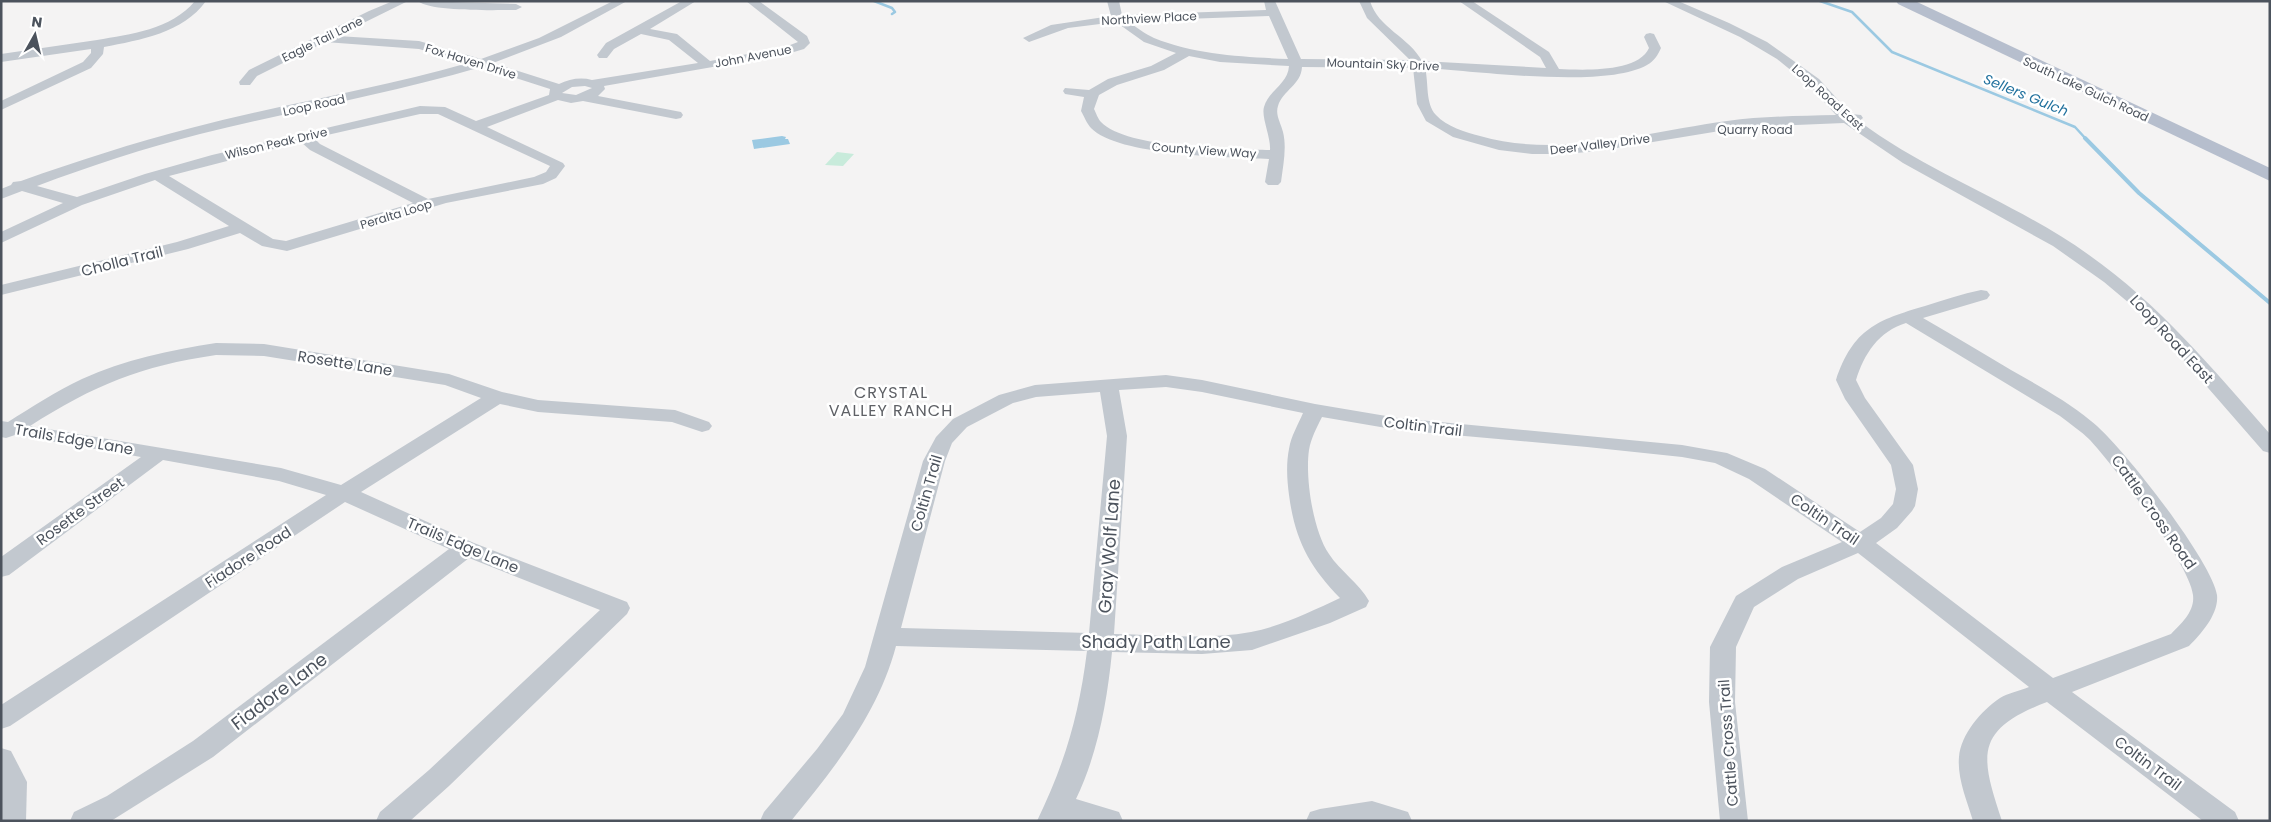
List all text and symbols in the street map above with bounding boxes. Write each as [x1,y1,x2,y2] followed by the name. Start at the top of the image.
[1101,7,1197,29] street label: Northview Place
[10,10,60,60] north arrow
[30,11,43,33] text: N
[279,12,365,66] street label: Eagle Tail Lane
[423,39,519,83] street label: Fox Haven Drive
[713,40,793,72] street label: John Avenue
[2020,52,2152,126] street label: South Lake Gulch Road
[1326,54,1440,74] street label: Mountain Sky Drive
[1788,60,1868,134] street label: Loop Road East
[1981,69,2071,121] water label: Sellers Gulch
[281,90,347,120] street label: Loop Road
[1717,121,1793,138] street label: Quarry Road
[223,123,329,163] street label: Wilson Peak Drive
[1549,129,1651,159] street label: Deer Valley Drive
[1151,138,1257,162] street label: County View Way
[358,195,434,233] street label: Peralta Loop
[79,241,165,281] street label: Cholla Trail
[2125,290,2219,388] street label: Loop Road East
[296,345,394,381] street label: Rosette Lane
[829,381,953,422] district label: CRYSTAL VALLEY RANCH
[1383,411,1463,441] street label: Coltin Trail
[13,418,135,460] street label: Trails Edge Lane
[2107,451,2201,573] street label: Cattle Cross Road
[905,452,947,534] street label: Coltin Trail
[32,472,128,550] street label: Rosette Street
[1092,478,1126,614] street label: Gray Wolf Lane
[1786,488,1864,550] street label: Coltin Trail
[404,512,522,578] street label: Trails Edge Lane
[201,521,295,593] street label: Fiadore Road
[1081,629,1231,654] street label: Shady Path Lane
[226,647,332,735] street label: Fiadore Lane
[1713,679,1743,807] street label: Cattle Cross Trail
[2110,731,2186,795] street label: Coltin Trail

